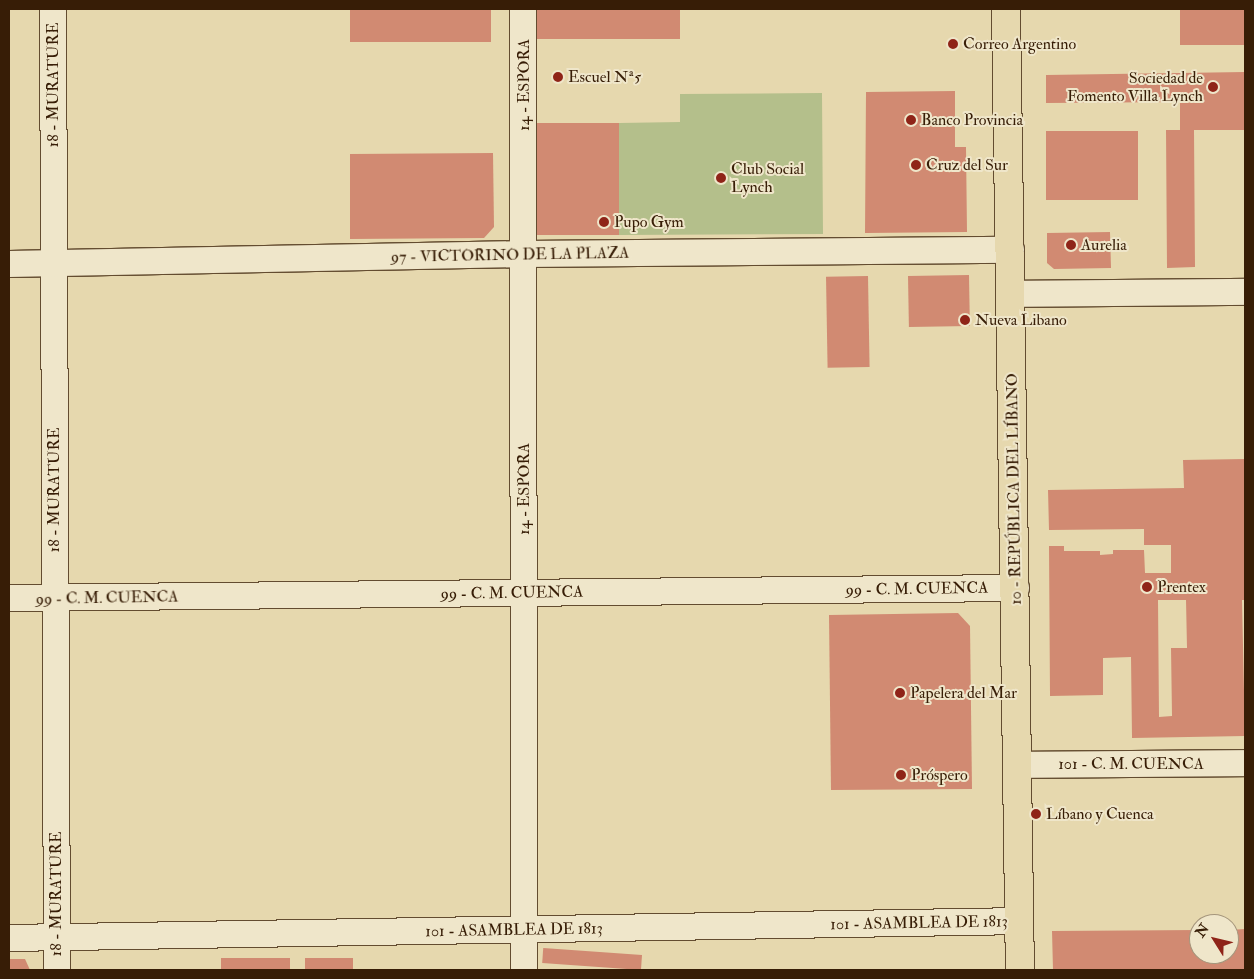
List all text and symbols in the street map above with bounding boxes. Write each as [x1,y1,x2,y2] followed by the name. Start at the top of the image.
[43,23,63,147] street label: 18 - MURATURE
[963,34,1076,54] place label: Correo Argentino
[947,38,959,50] marker: Correo Argentino
[514,39,534,131] street label: 14 - ESPORA
[568,67,641,87] place label: Escuel Nª5
[1067,68,1203,106] place label: Sociedad de Fomento Villa Lynch
[552,71,564,83] marker: Escuel Nª5
[1207,81,1219,93] marker: Sociedad de Fomento Villa Lynch
[921,110,1023,130] place label: Banco Provincia
[905,114,917,126] marker: Banco Provincia
[926,155,1008,175] place label: Cruz del Sur
[731,159,804,197] place label: Club Social Lynch
[910,159,922,171] marker: Cruz del Sur
[715,172,727,184] marker: Club Social Lynch
[614,212,684,232] place label: Pupo Gym
[598,216,610,228] marker: Pupo Gym
[1081,235,1127,255] place label: Aurelia
[1065,239,1077,251] marker: Aurelia
[391,243,629,267] street label: 97 - VICTORINO DE LA PLAZA
[975,310,1067,330] place label: Nueva Libano
[959,314,971,326] marker: Nueva Libano
[1002,373,1026,605] street label: 10 - REPÚBLICA DEL LÍBANO
[44,428,64,552] street label: 18 - MURATURE
[514,443,534,535] street label: 14 - ESPORA
[1157,577,1206,597] place label: Prentex
[846,578,988,600] street label: 99 - C. M. CUENCA
[1141,581,1153,593] marker: Prentex
[441,582,583,604] street label: 99 - C. M. CUENCA
[36,587,178,609] street label: 99 - C. M. CUENCA
[910,683,1017,703] place label: Papelera del Mar
[894,687,906,699] marker: Papelera del Mar
[1058,754,1204,774] street label: 101 - C. M. CUENCA
[911,765,968,785] place label: Próspero
[895,769,907,781] marker: Próspero
[1046,804,1154,824] place label: Líbano y Cuenca
[1030,808,1042,820] marker: Líbano y Cuenca
[46,832,66,956] street label: 18 - MURATURE
[830,912,1008,934] street label: 101 - ASAMBLEA DE 1813
[1189,914,1239,964] north arrow
[425,919,603,941] street label: 101 - ASAMBLEA DE 1813
[1192,920,1213,941] text: N

